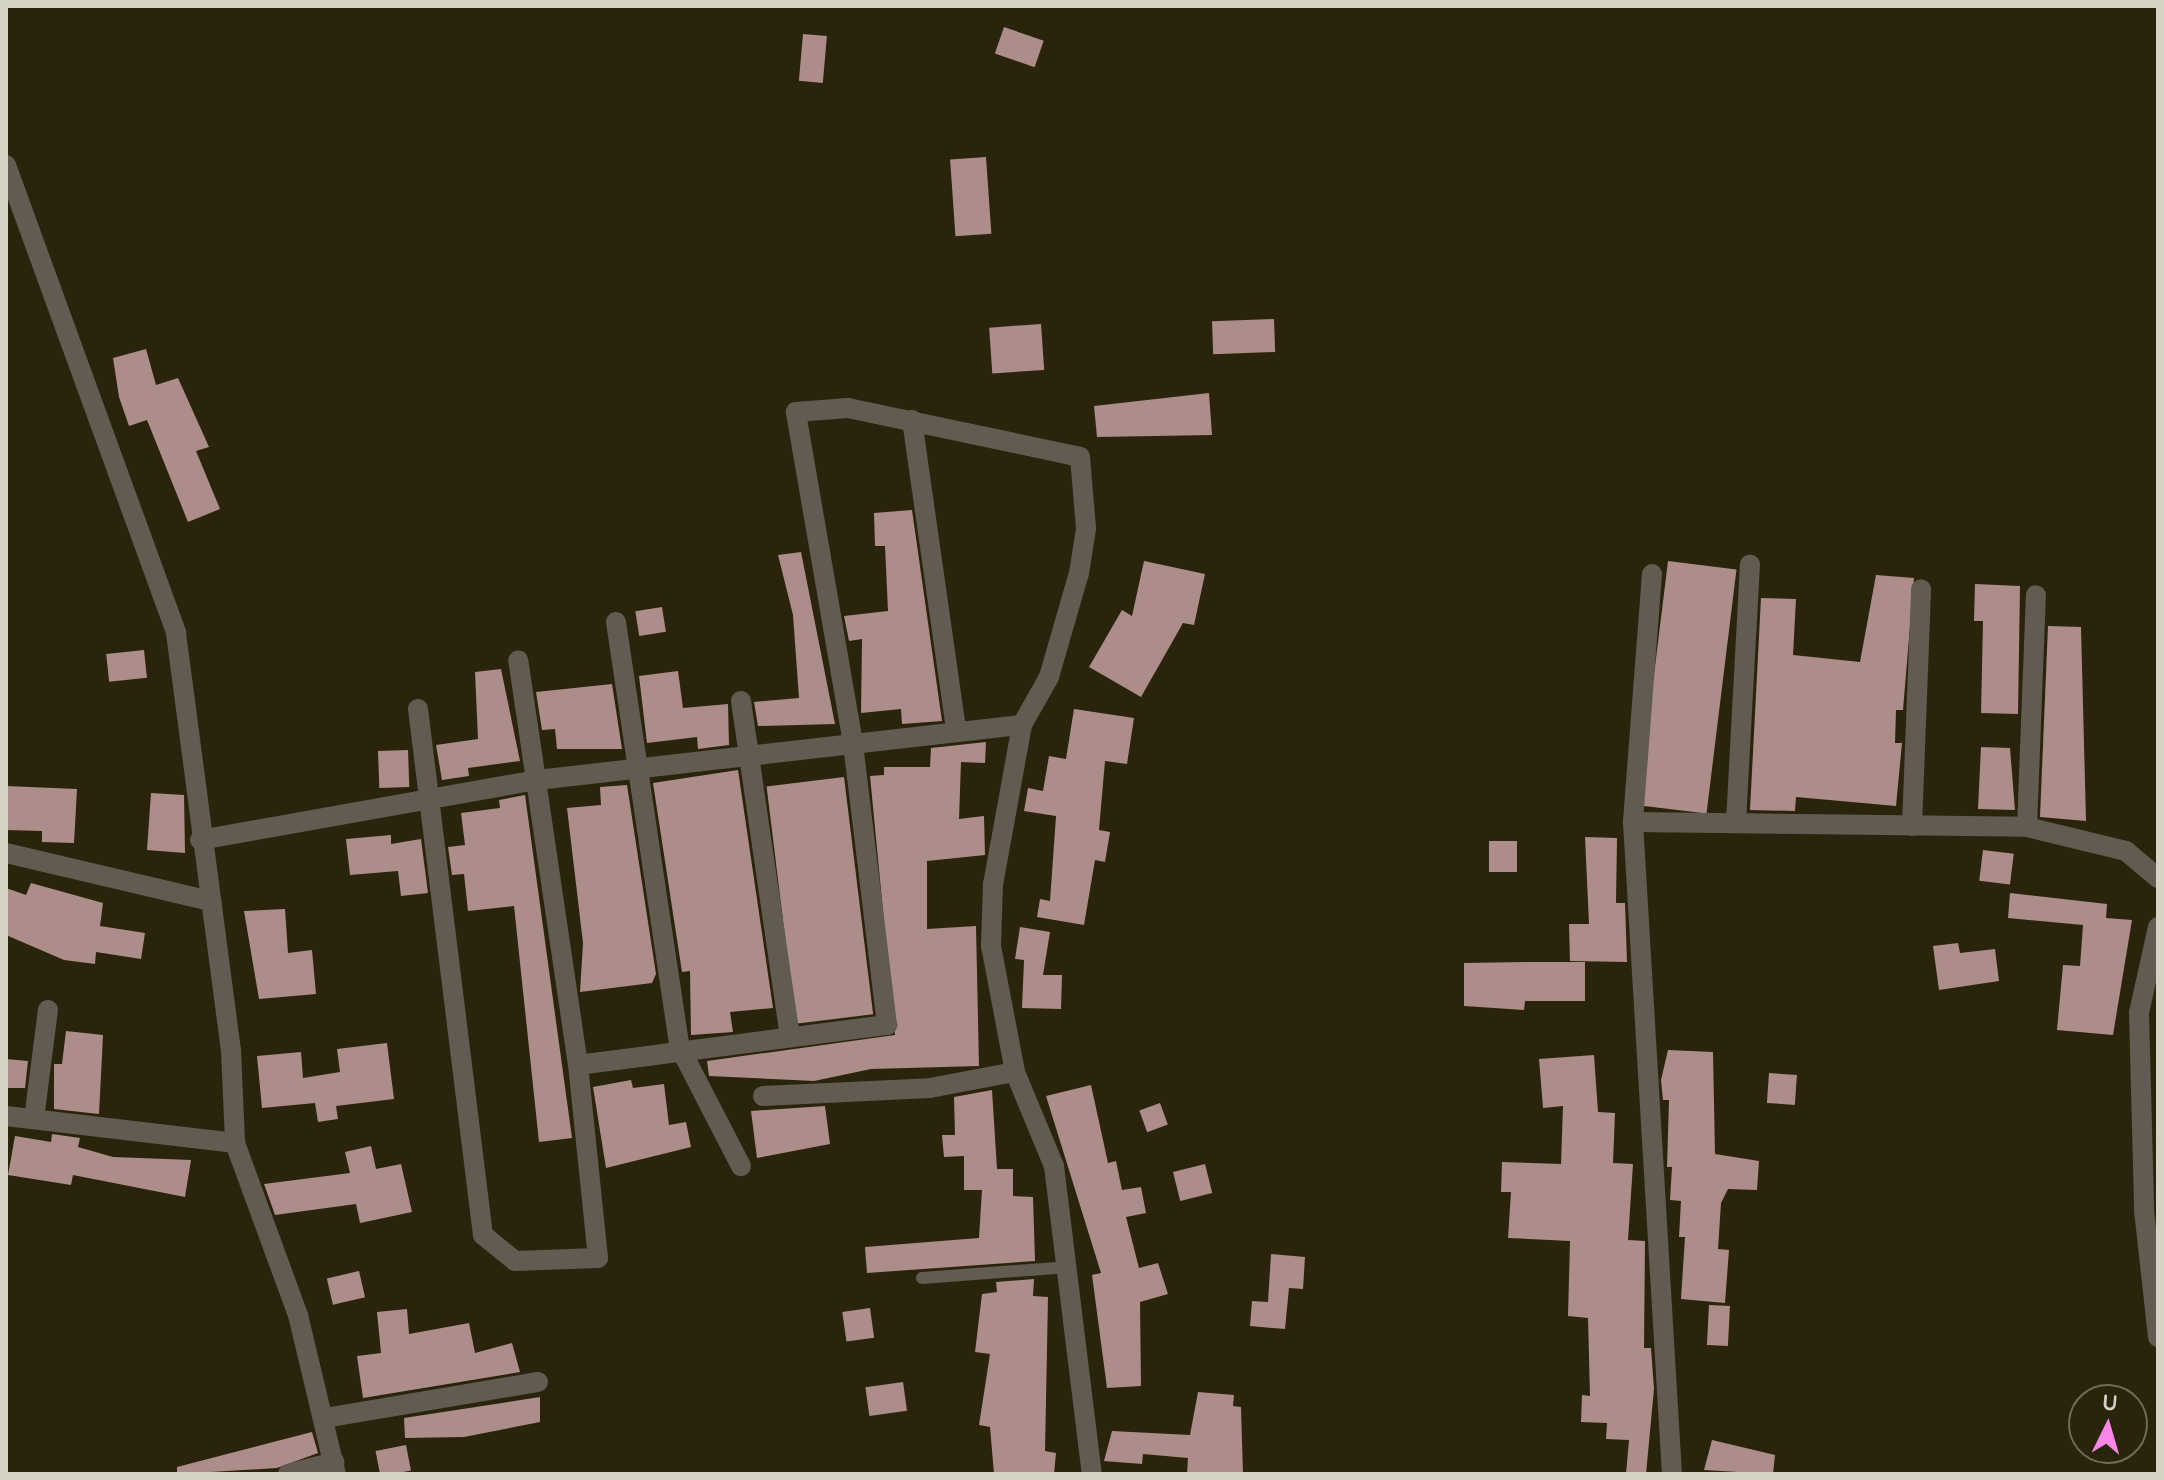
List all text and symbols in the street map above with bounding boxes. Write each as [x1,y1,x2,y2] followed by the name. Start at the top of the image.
[2068,1384,2148,1464] north arrow
[2101,1387,2119,1417] text: U

